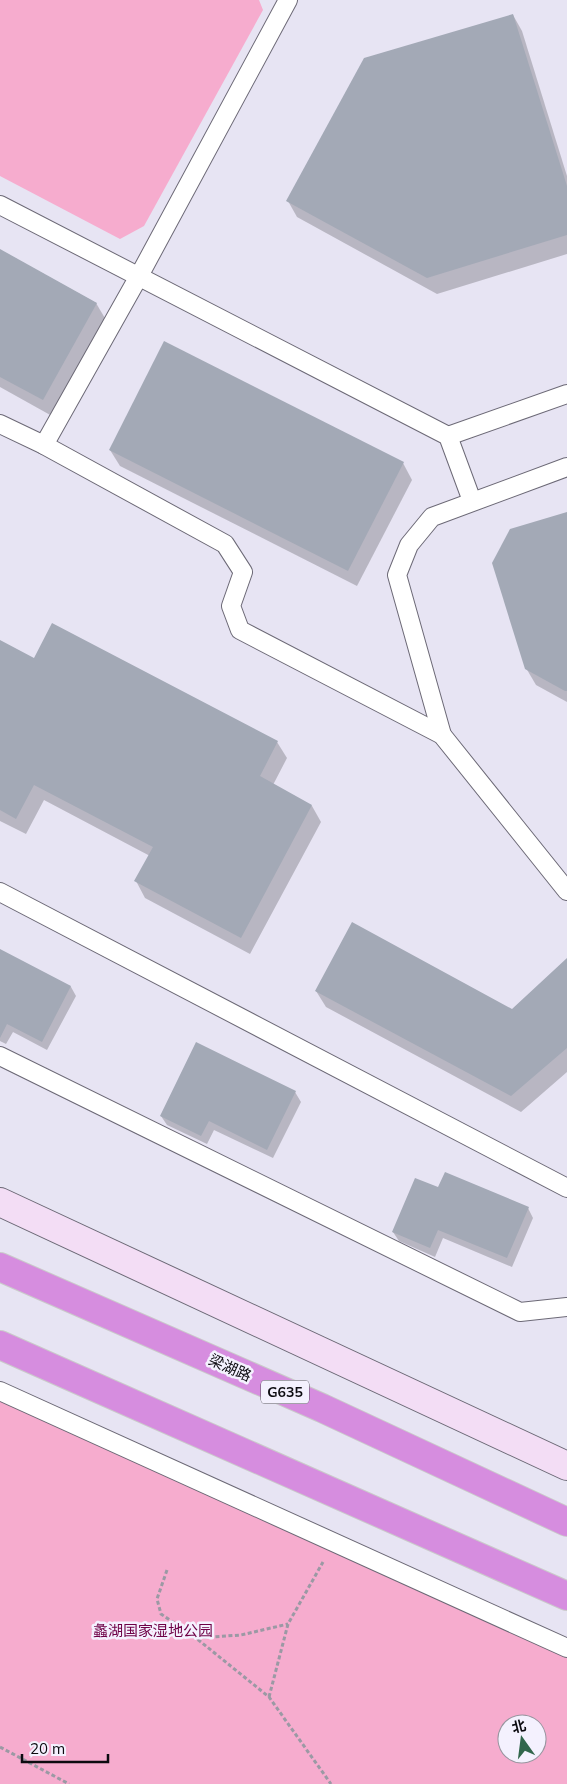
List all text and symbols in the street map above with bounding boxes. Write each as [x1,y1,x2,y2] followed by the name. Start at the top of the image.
[206,1350,255,1385] street label: 梁湖路
[261,1380,309,1404] road number: G635
[93,1621,213,1640] park label: 蠡湖国家湿地公园
[497,1714,547,1764] north arrow
[510,1716,528,1737] text: 北
[22,1732,109,1764] scale bar
[30,1739,65,1758] text: 20 m

